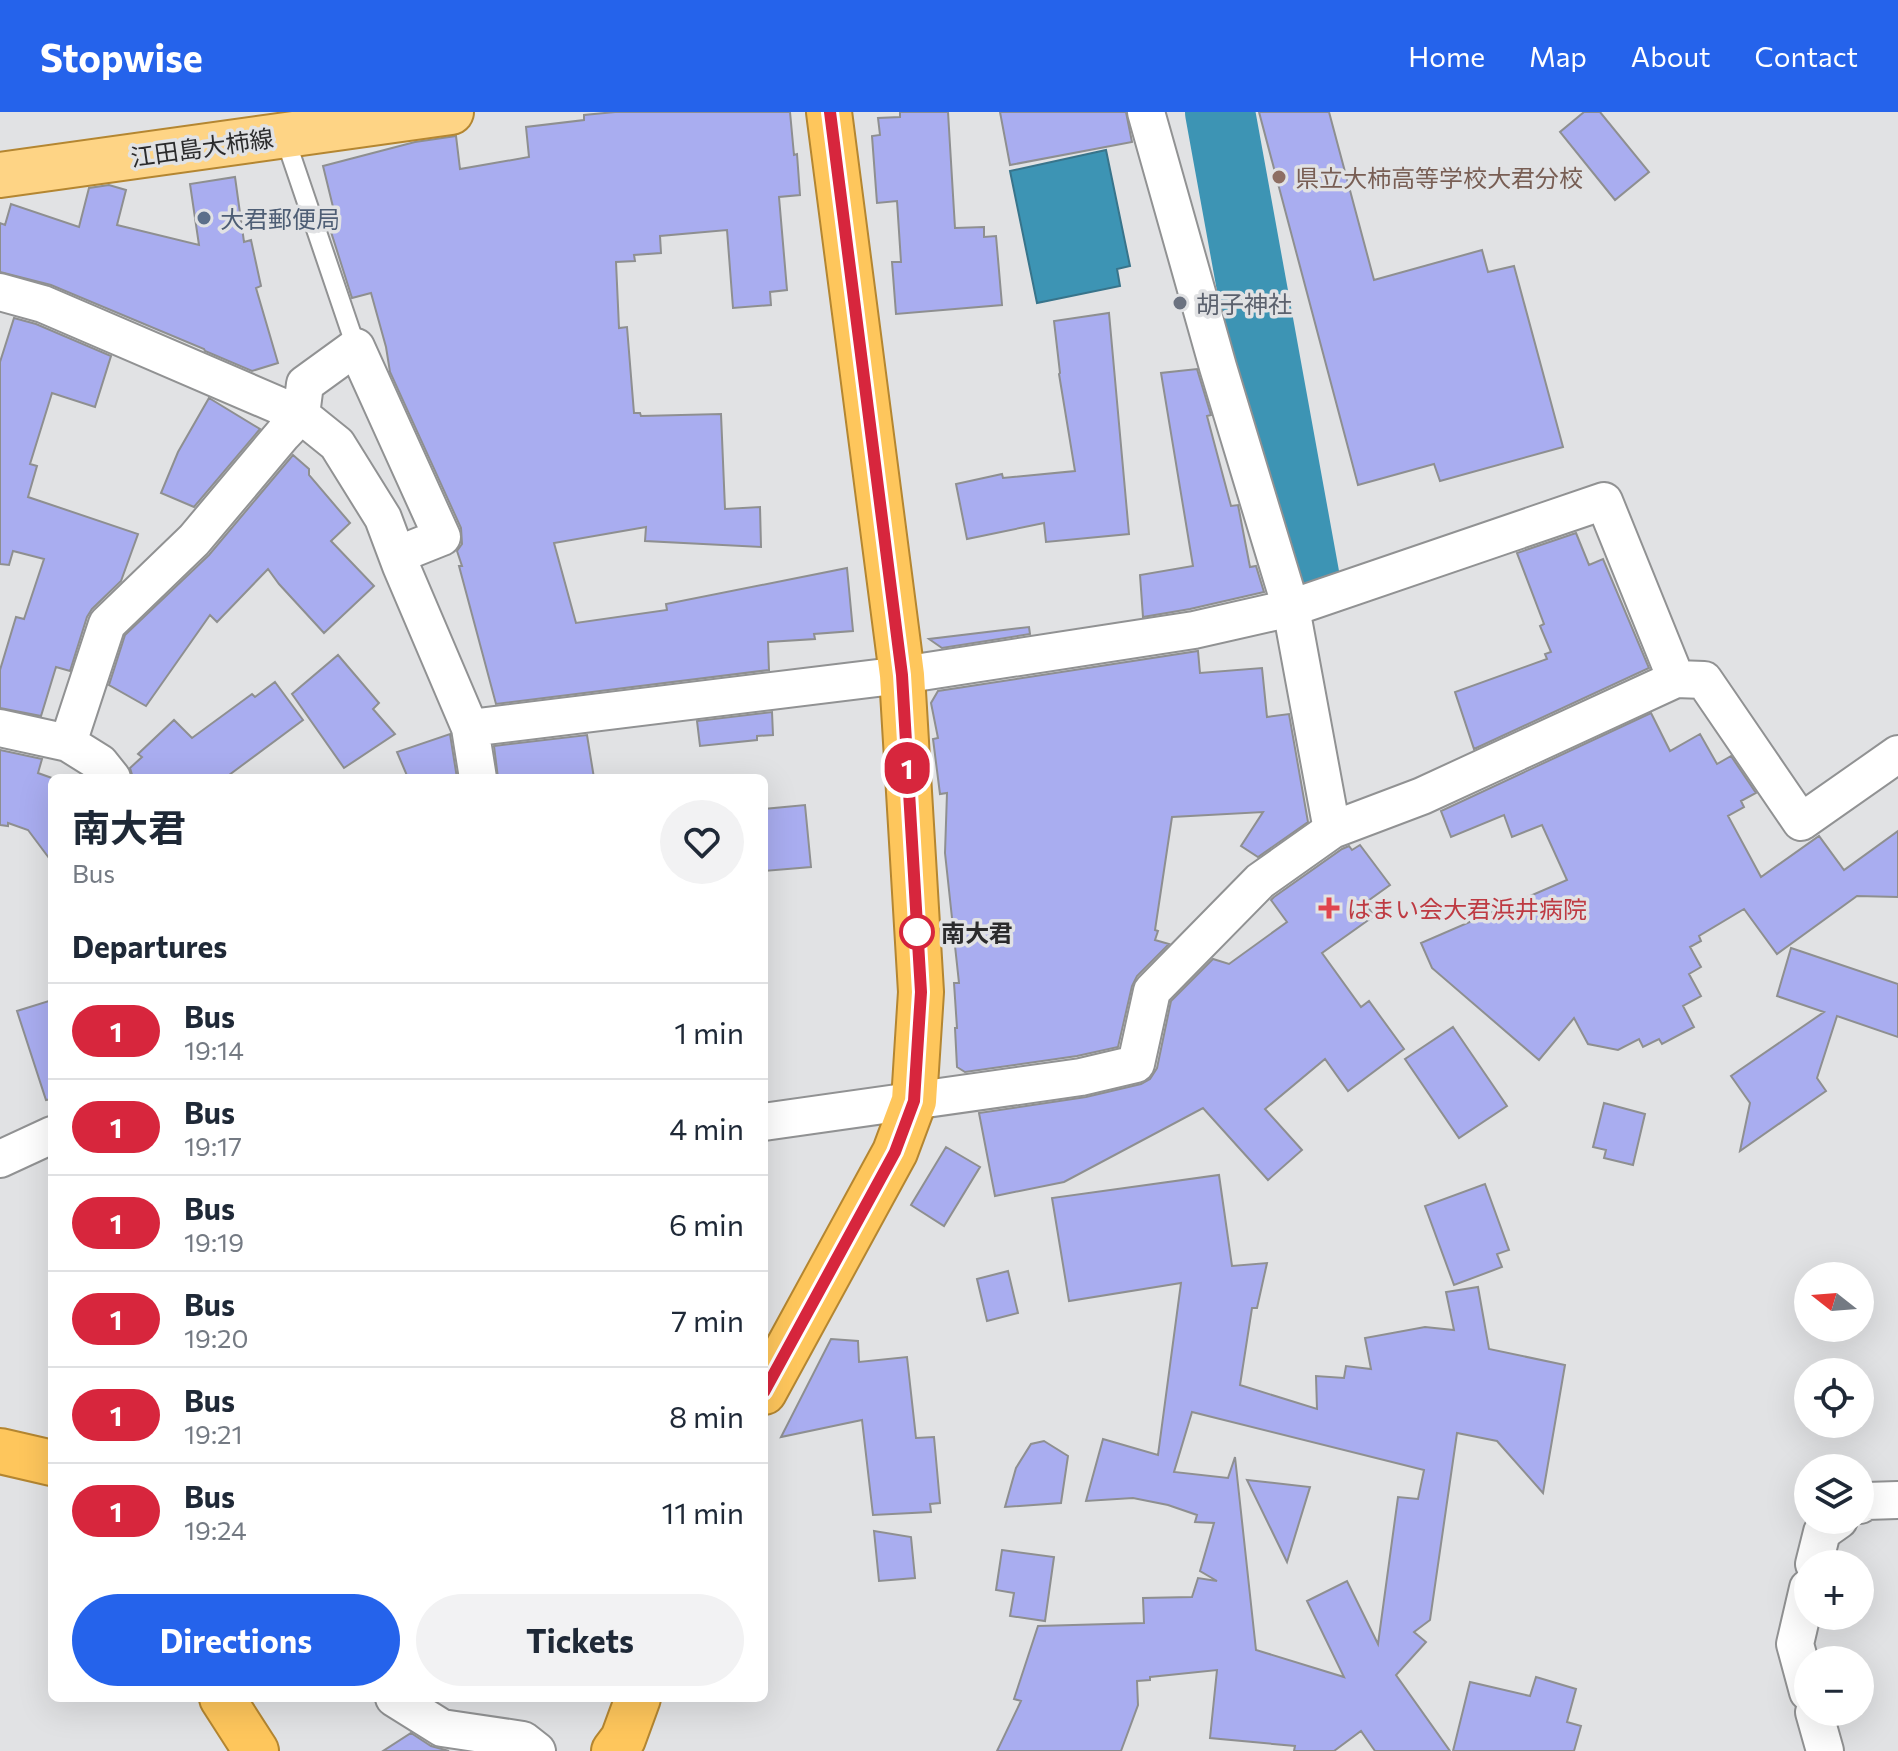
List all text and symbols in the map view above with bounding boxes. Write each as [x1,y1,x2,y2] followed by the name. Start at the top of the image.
[40,33,203,80] text: Stopwise
[1408,39,1485,73] text: Home
[1529,39,1587,73] text: Map
[1631,39,1711,73] text: About
[1755,39,1858,73] text: Contact
[129,123,275,171] street label: 江田島大柿線
[1295,163,1583,192] place label: 県立大柿高等学校大君分校
[1270,168,1288,186] marker: 県立大柿高等学校大君分校
[220,204,340,233] place label: 大君郵便局
[195,209,213,227] marker: 大君郵便局
[1196,289,1292,318] place label: 胡子神社
[1171,294,1189,312] marker: 胡子神社
[881,742,933,794] line badge: 1
[901,751,913,785] text: 1
[660,800,744,884] button: heart
[72,803,186,850] text: 南大君
[72,857,115,888] text: Bus
[1347,894,1587,923] place label: はまい会大君浜井病院
[1318,897,1340,919] marker: はまい会大君浜井病院
[900,915,934,949] marker: 南大君
[941,918,1013,947] place label: 南大君
[72,927,227,964] text: Departures
[184,997,235,1034] text: Bus
[674,1013,744,1050] text: 1 min
[110,1014,122,1048] text: 1
[184,1034,244,1065] text: 19:14
[184,1093,235,1130] text: Bus
[669,1109,744,1146] text: 4 min
[110,1110,122,1144] text: 1
[184,1130,242,1161] text: 19:17
[184,1189,235,1226] text: Bus
[669,1205,744,1242] text: 6 min
[110,1206,122,1240] text: 1
[184,1226,244,1257] text: 19:19
[1794,1262,1874,1342] north arrow
[1794,1262,1874,1726] map controls
[184,1285,235,1322] text: Bus
[671,1301,744,1338] text: 7 min
[110,1302,122,1336] text: 1
[184,1322,248,1353] text: 19:20
[1794,1358,1874,1438] button: locate
[184,1381,235,1418] text: Bus
[669,1397,744,1434] text: 8 min
[110,1398,122,1432] text: 1
[184,1418,243,1449] text: 19:21
[1794,1454,1874,1534] button: layers
[184,1477,235,1514] text: Bus
[662,1493,744,1530] text: 11 min
[110,1494,122,1528] text: 1
[184,1514,247,1545] text: 19:24
[1794,1550,1874,1630] button: +
[72,1594,400,1686] button: Directions
[416,1594,744,1686] button: Tickets
[1794,1646,1874,1726] button: −

